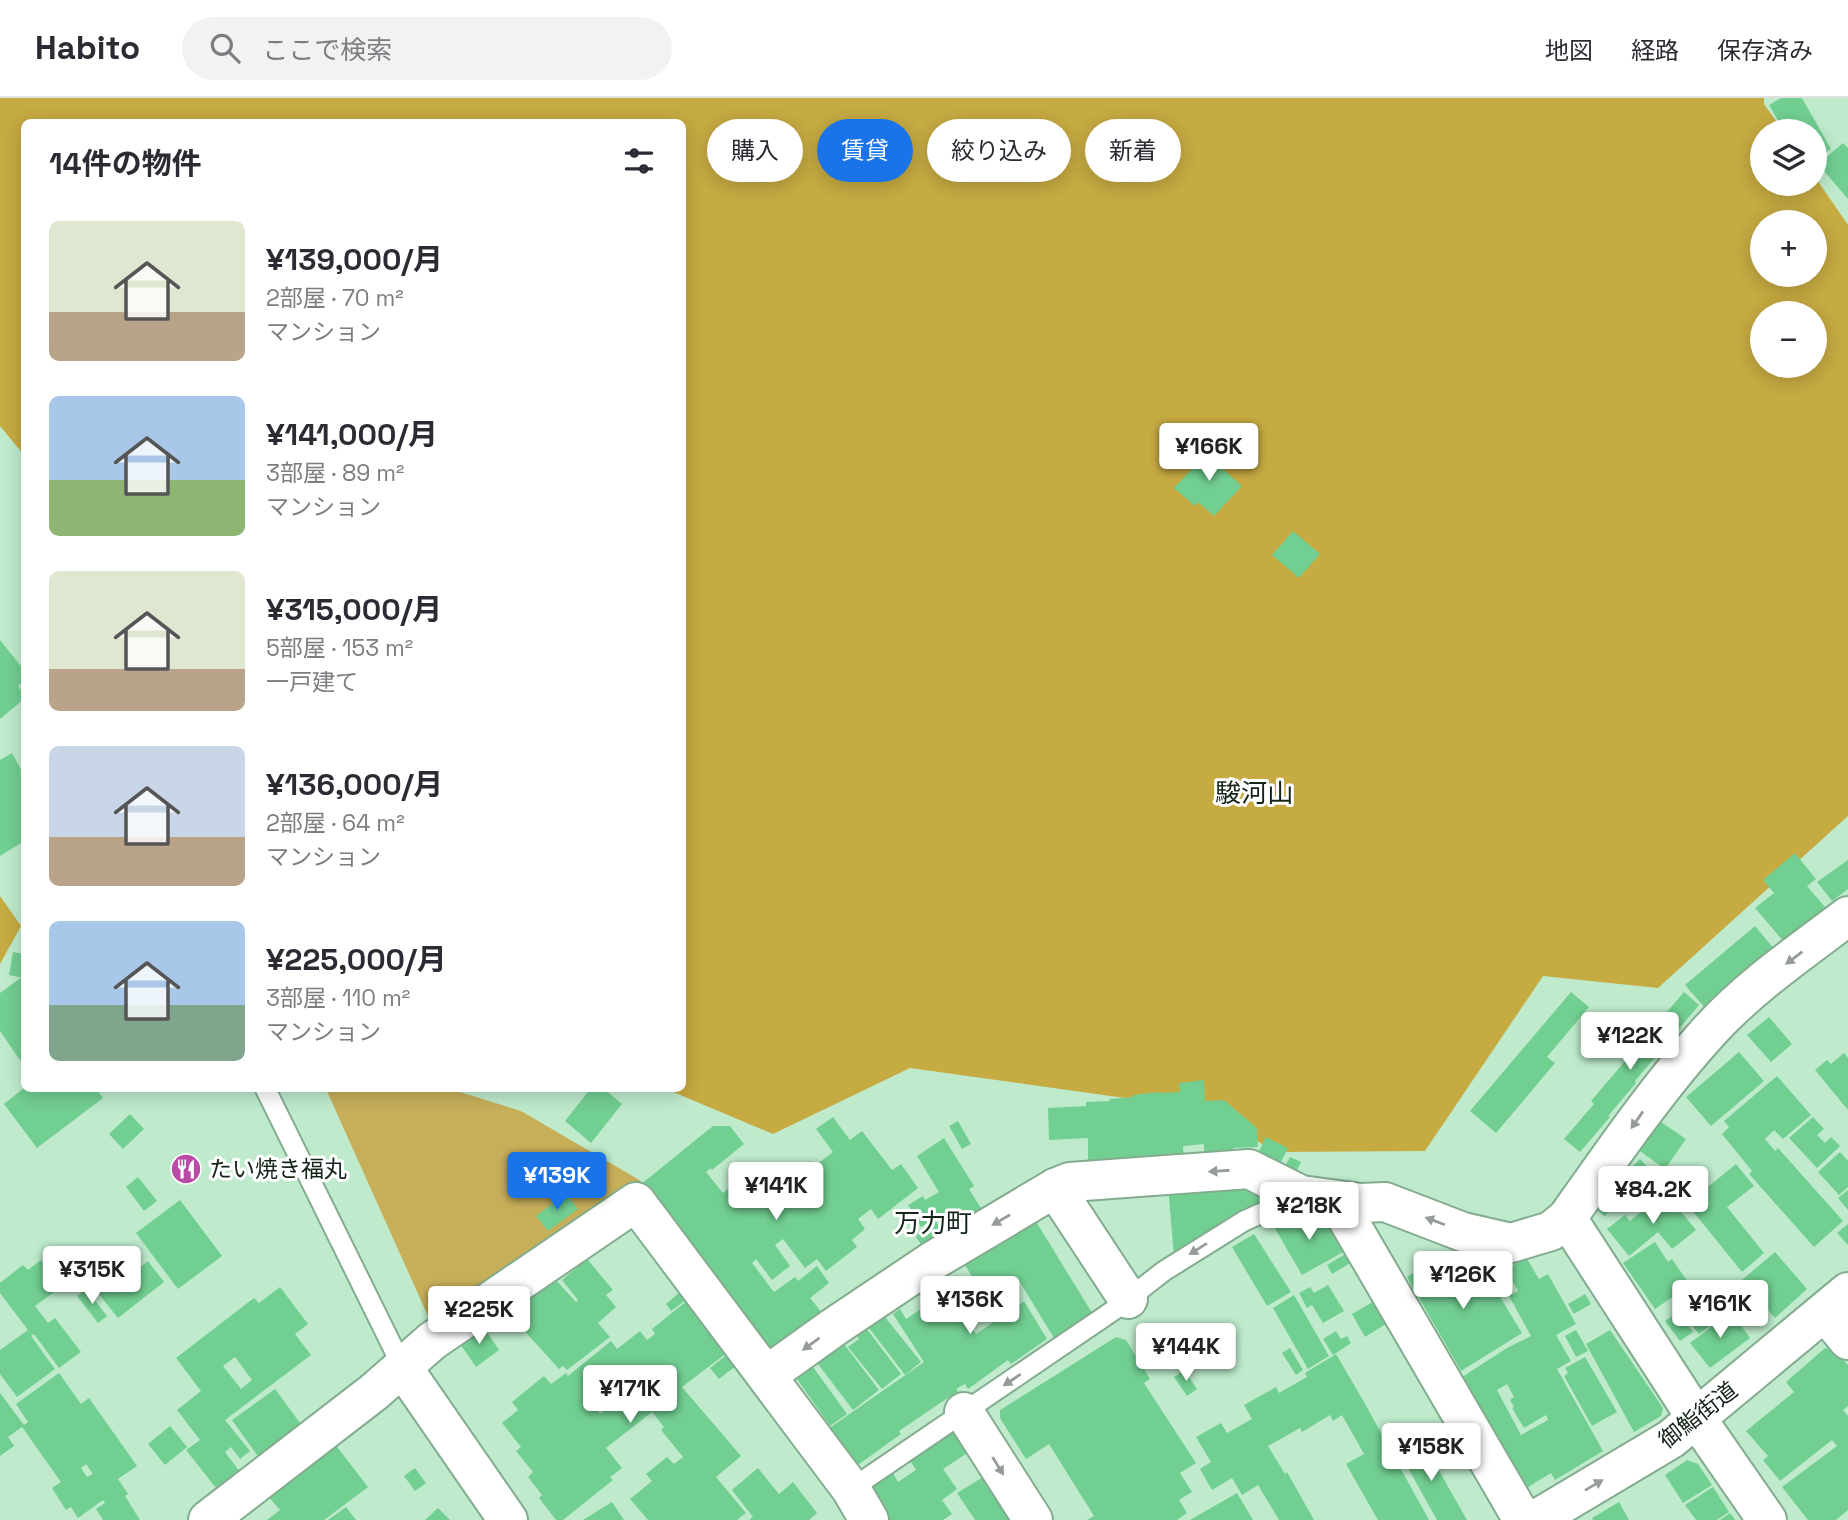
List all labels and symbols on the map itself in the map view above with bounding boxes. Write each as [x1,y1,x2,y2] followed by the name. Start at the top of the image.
[1160,424,1258,483] pin: ¥166K
[1215,776,1293,810] district label: 駿河山
[1785,950,1803,965] one-way arrow
[1581,1012,1679,1072] pin: ¥122K
[1630,1111,1644,1129] one-way arrow
[169,1152,203,1186] restaurant icon: たい焼き福丸
[508,1152,606,1212] pin: ¥139K
[209,1154,347,1184] place label: たい焼き福丸
[727,1162,825,1222] pin: ¥141K
[1207,1166,1229,1177] one-way arrow
[1596,1166,1710,1226] pin: ¥84.2K
[1260,1182,1358,1242] pin: ¥218K
[894,1206,972,1240] district label: 万力町
[992,1214,1011,1226] one-way arrow
[1424,1216,1445,1227] one-way arrow
[1188,1243,1208,1256] one-way arrow
[43,1246,141,1306] pin: ¥315K
[1414,1252,1512,1311] pin: ¥126K
[921,1276,1019,1336] pin: ¥136K
[1671,1280,1769,1340] pin: ¥161K
[430,1286,528,1346] pin: ¥225K
[1137,1324,1235,1383] pin: ¥144K
[801,1337,820,1351] one-way arrow
[581,1366,679,1425] pin: ¥171K
[1002,1373,1021,1386] one-way arrow
[1653,1375,1743,1455] street label: 御鮨街道
[1382,1424,1480,1483] pin: ¥158K
[992,1456,1005,1475] one-way arrow
[1584,1479,1603,1492] one-way arrow

